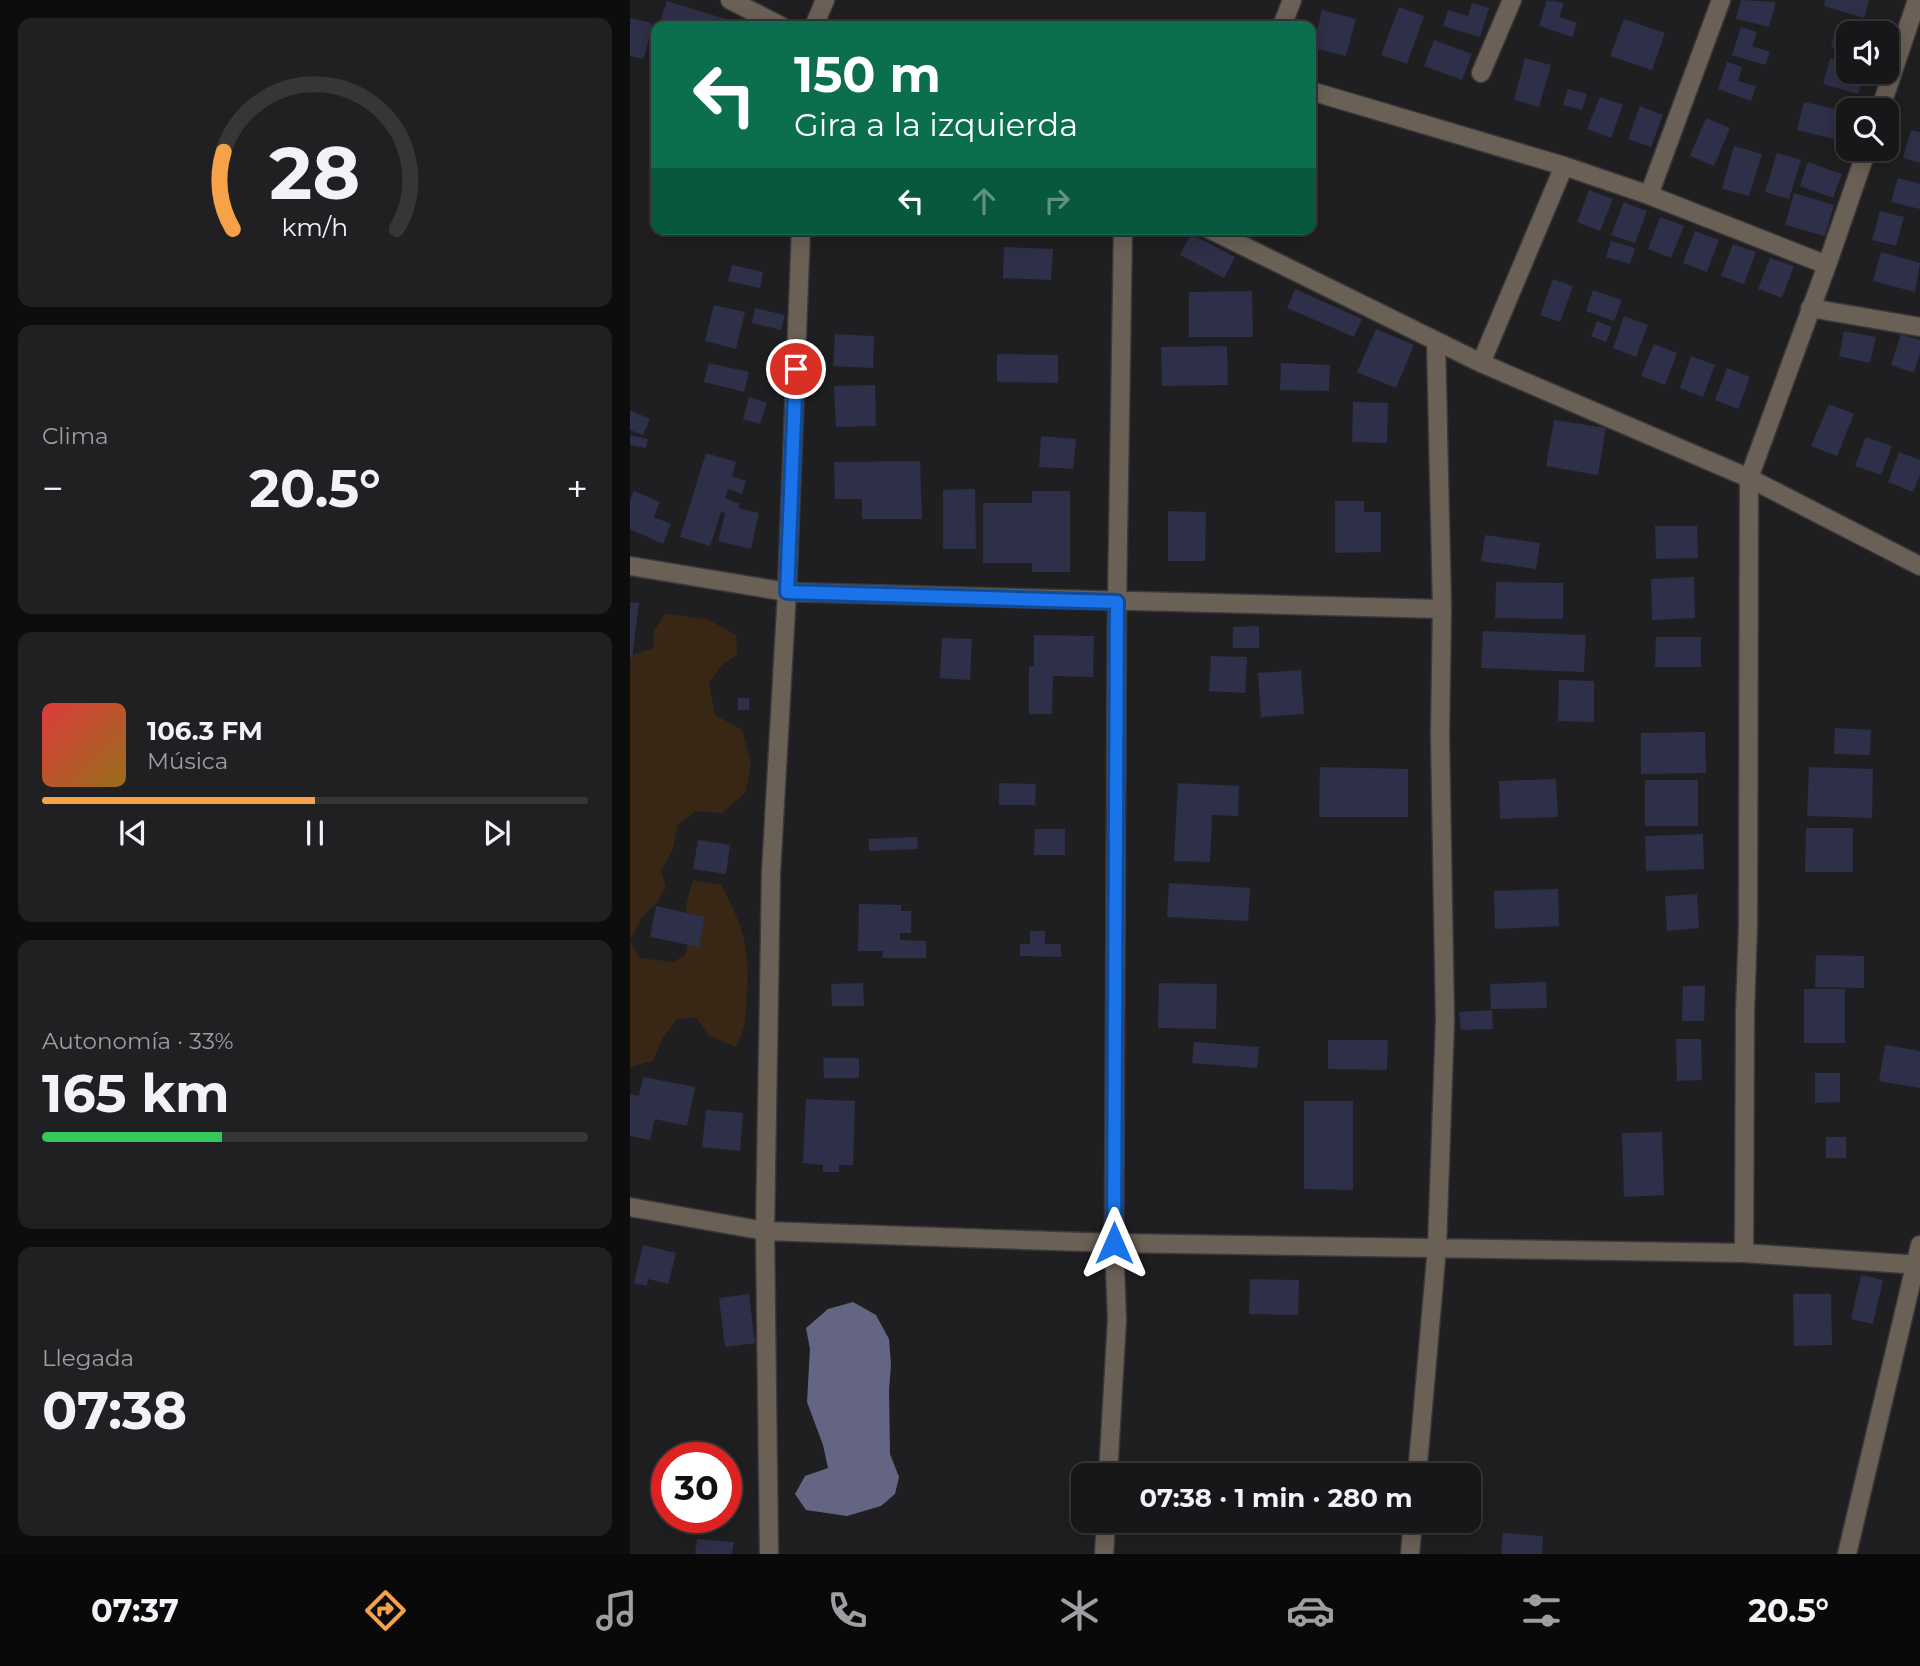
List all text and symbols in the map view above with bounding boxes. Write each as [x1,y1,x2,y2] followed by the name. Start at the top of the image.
[1836,21,1899,161] map controls
[1836,21,1899,84] button: sound
[794,45,941,104] text: 150 m
[679,49,770,140] icon: left
[1836,98,1899,161] button: search
[794,105,1078,144] text: Gira a la izquierda
[270,129,361,217] text: 28
[892,182,930,220] icon: left
[965,182,1003,220] icon: ahead
[1038,182,1076,220] icon: right
[282,211,348,241] text: km/h
[766,339,826,399] pin
[777,350,815,388] icon: arrive
[42,422,109,450] text: Clima
[249,457,381,520] text: 20.5°
[42,465,64,512] text: −
[566,465,588,512] text: +
[147,715,263,747] text: 106.3 FM
[147,747,228,775] text: Música
[114,814,152,852] icon: previous
[296,814,334,852] icon: pause
[478,814,516,852] icon: next
[42,1027,234,1055] text: Autonomía · 33%
[42,1062,230,1125] text: 165 km
[1077,1206,1151,1280] position arrow
[42,1344,134,1372] text: Llegada
[42,1379,187,1442] text: 07:38
[651,1442,742,1533] speed limit sign: 30
[1139,1482,1413,1514] text: 07:38 · 1 min · 280 m
[361,1586,410,1635] icon: directions
[592,1586,641,1635] icon: music
[823,1586,872,1635] icon: phone
[1055,1586,1104,1635] icon: climate
[1286,1586,1335,1635] icon: car
[1517,1586,1566,1635] icon: filters
[91,1591,179,1630] text: 07:37
[1748,1591,1829,1630] text: 20.5°

